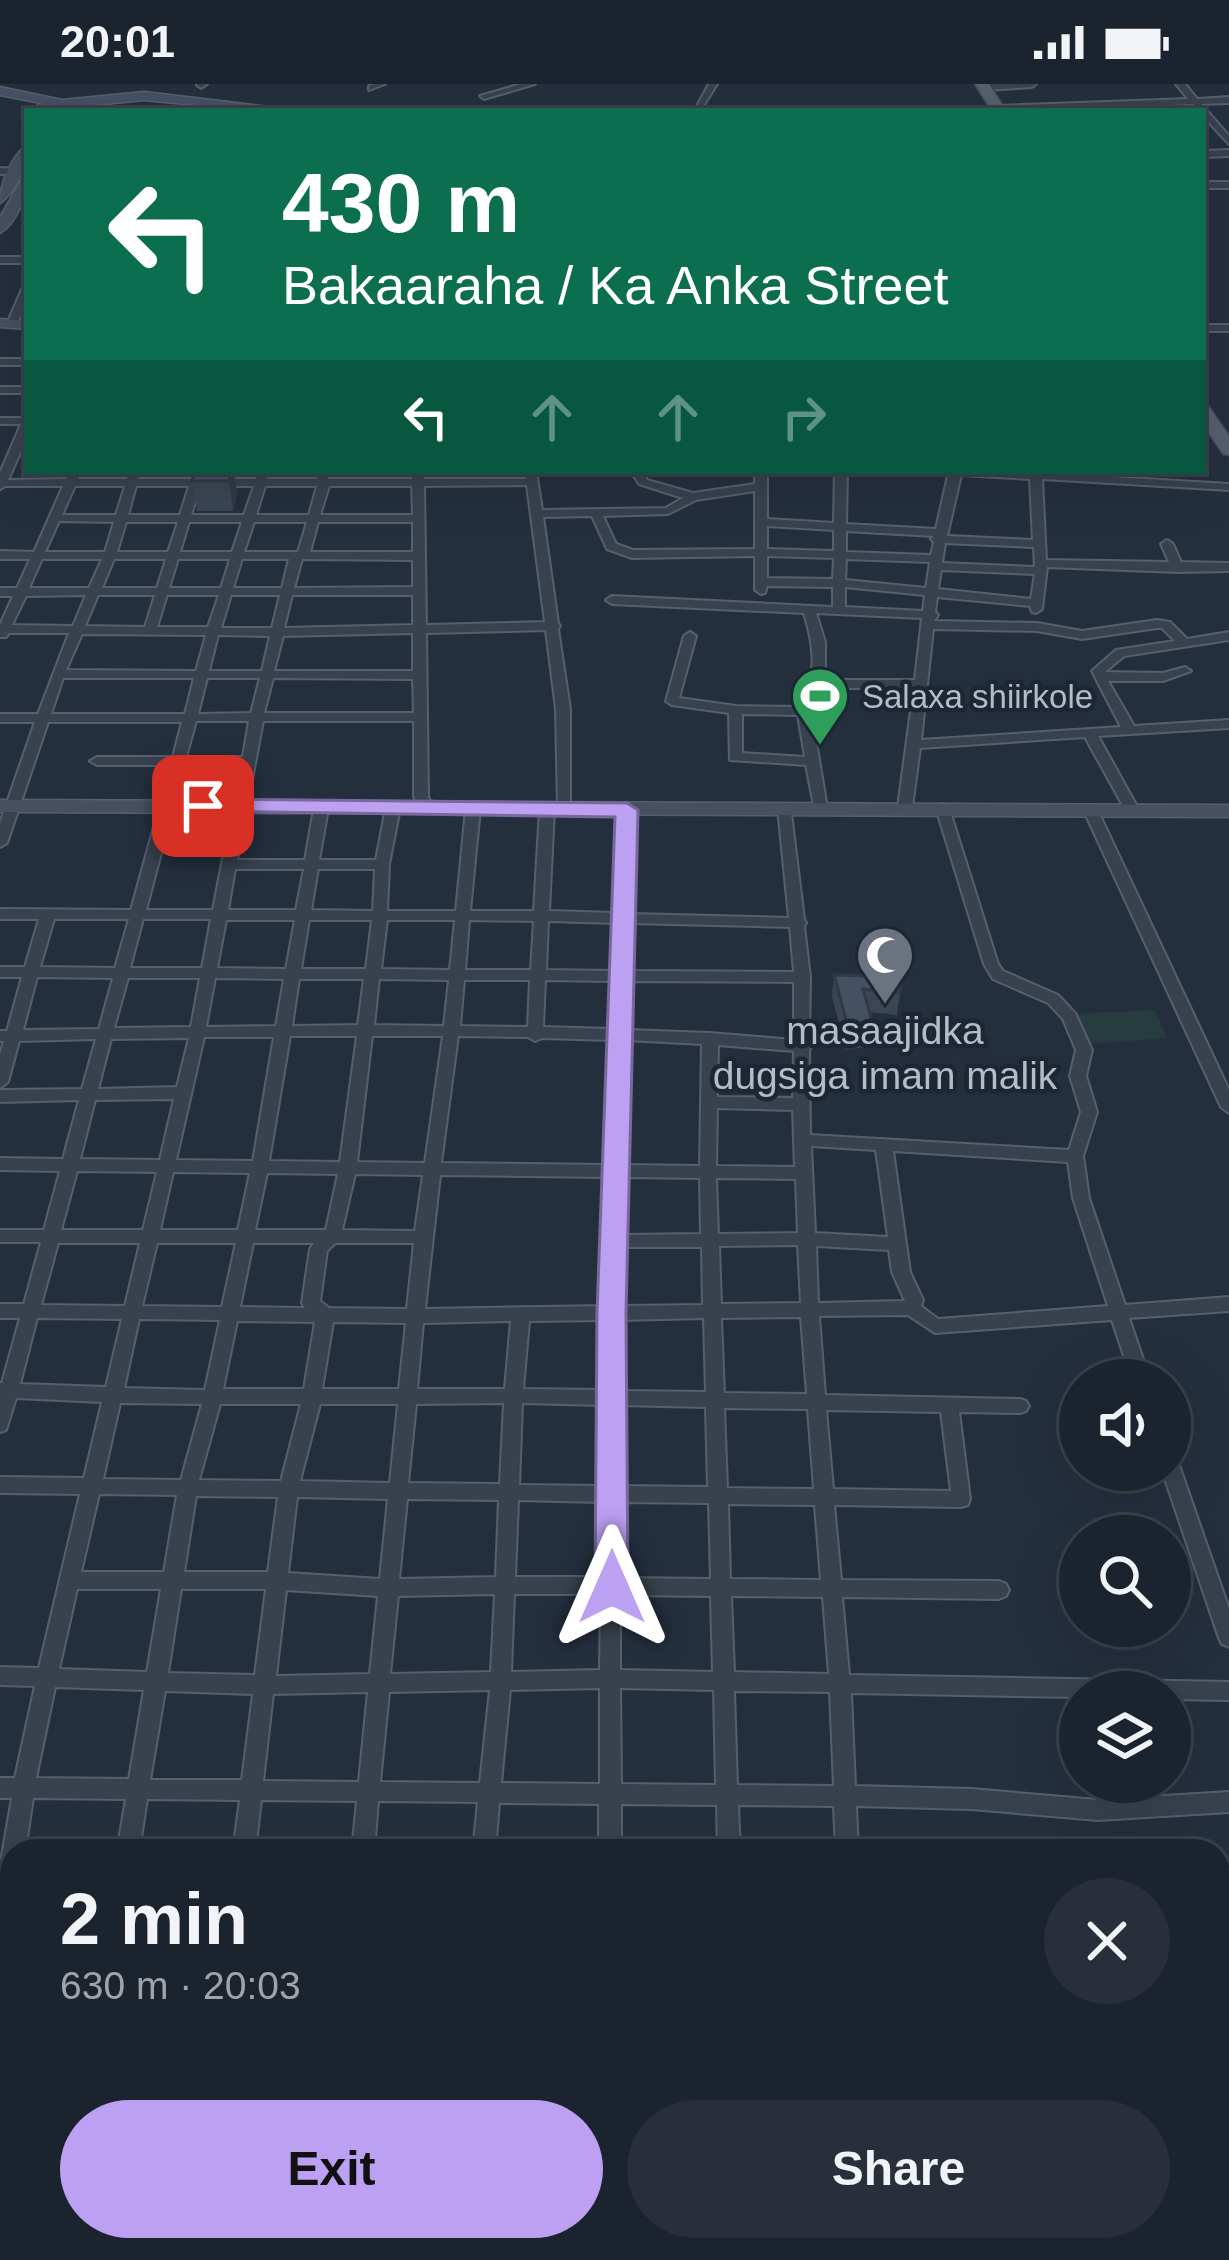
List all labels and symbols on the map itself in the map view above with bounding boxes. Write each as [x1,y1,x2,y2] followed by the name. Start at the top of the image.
[789,665,851,747] sports icon: Salaxa shiirkole
[862,678,1093,715] place label: Salaxa shiirkole
[152,755,254,857] pin
[854,924,916,1006] mosque icon: masaajidka dugsiga imam malik
[713,1009,1058,1097] place label: masaajidka dugsiga imam malik
[549,1524,675,1650] position arrow

